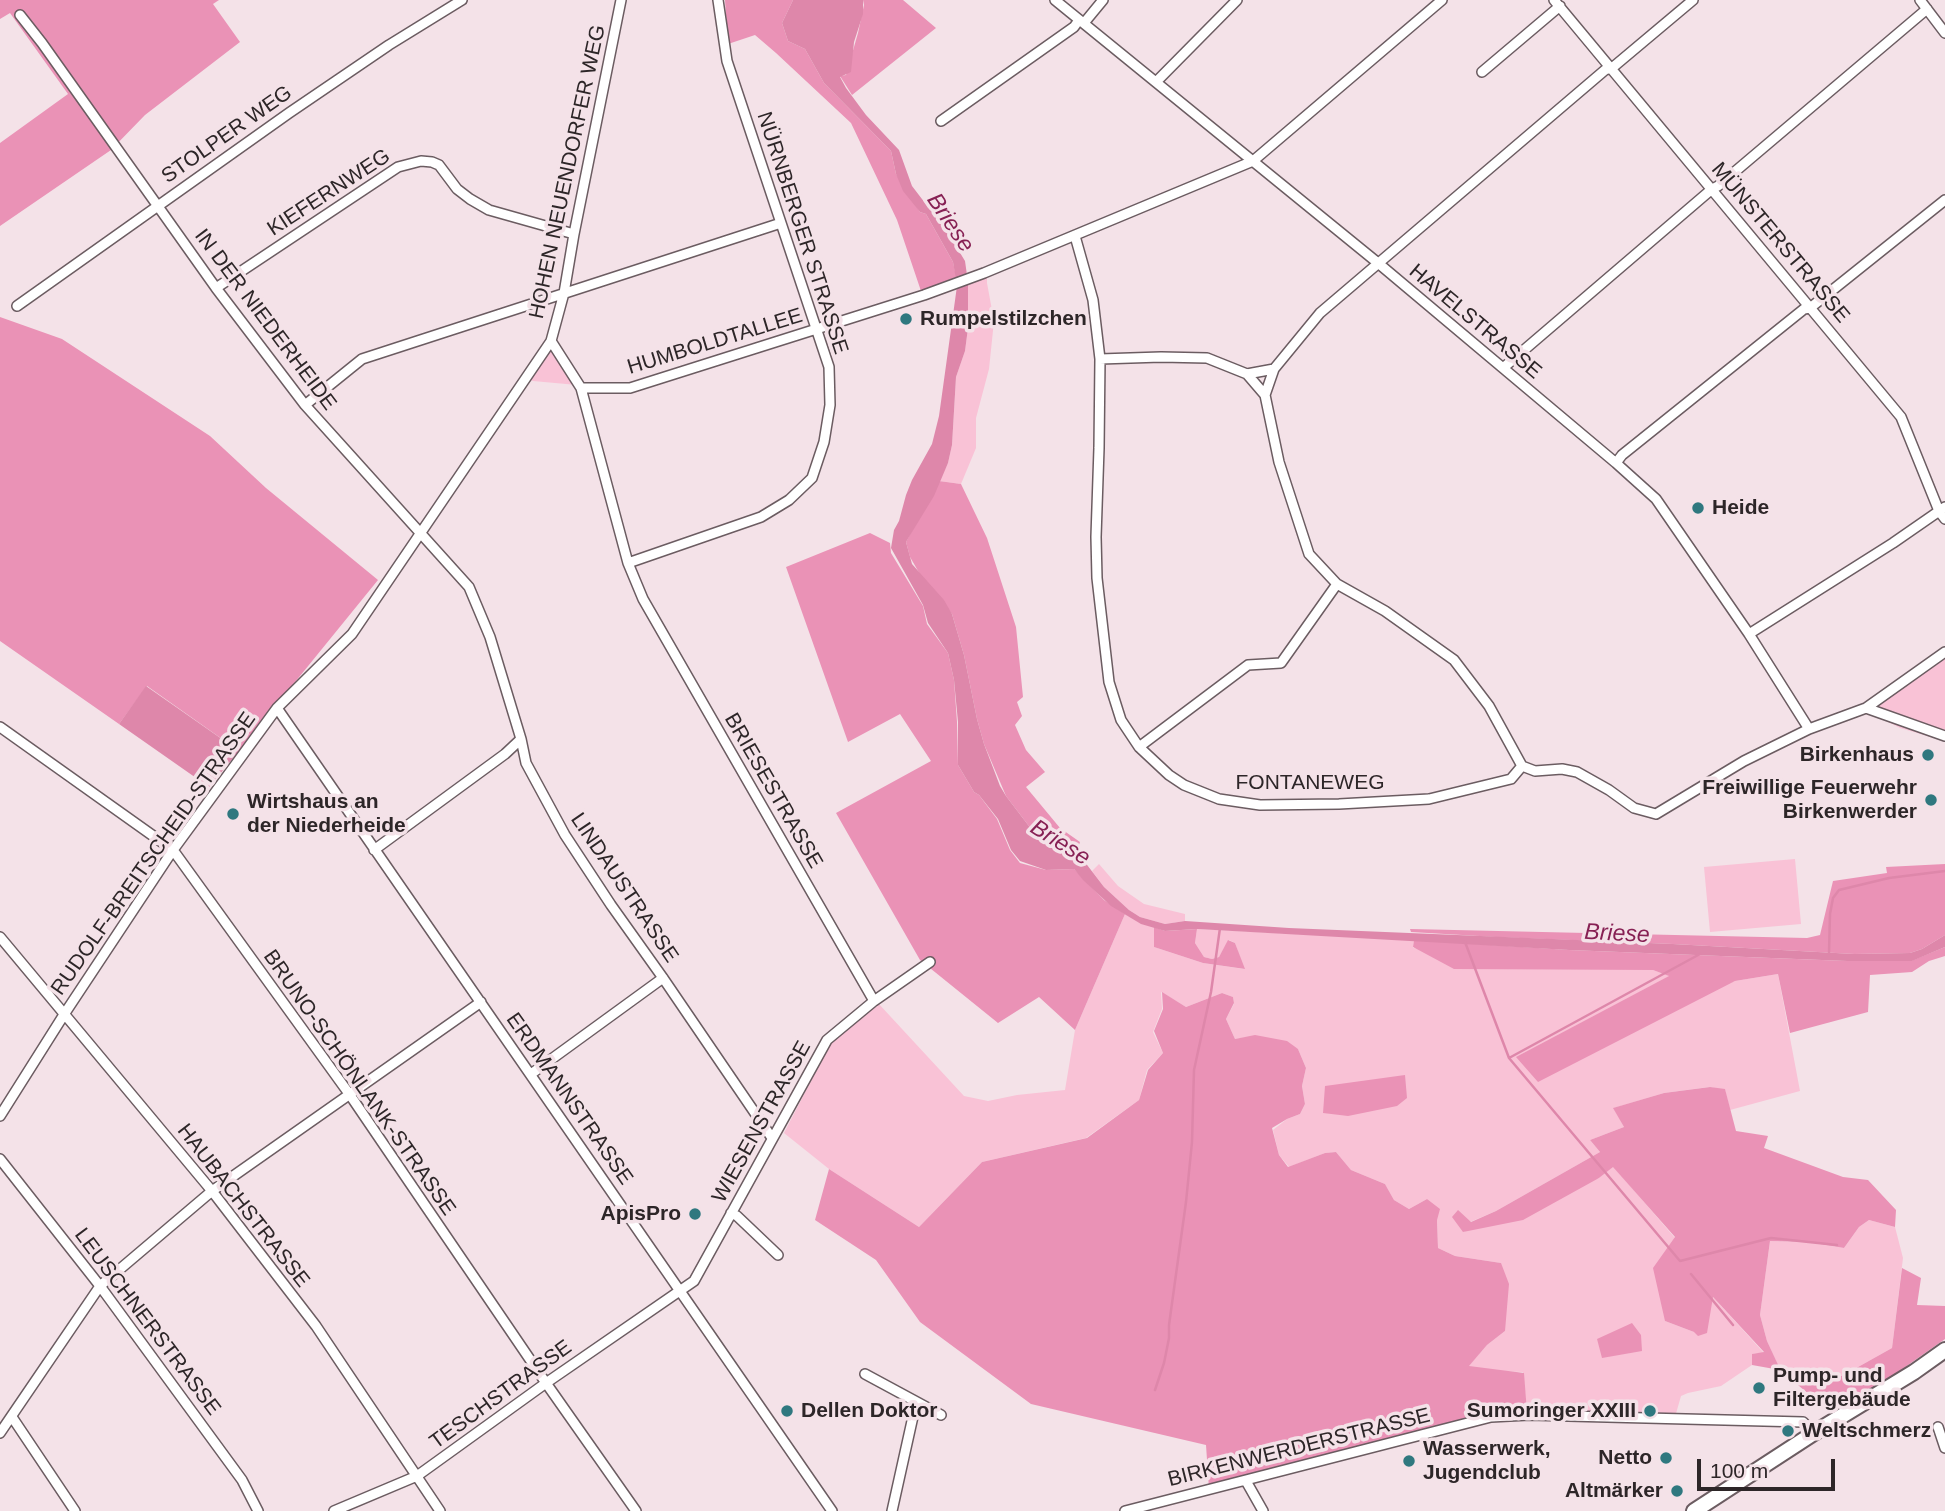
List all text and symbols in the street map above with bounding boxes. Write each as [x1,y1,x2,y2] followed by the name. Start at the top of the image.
[525,23,611,321] street label: HOHEN NEUENDORFER WEG
[157,81,297,189] street label: STOLPER WEG
[751,109,853,357] street label: NÜRNBERGER STRASSE
[263,144,395,242] street label: KIEFERNWEG
[1705,158,1855,328] street label: MÜNSTERSTRASSE
[920,188,980,258] water label: Briese
[189,224,341,416] street label: IN DER NIEDERHEIDE
[1404,259,1546,385] street label: HAVELSTRASSE
[624,303,806,381] street label: HUMBOLDTALLEE
[920,306,1087,332] place label: Rumpelstilzchen
[898,311,914,327] marker: Rumpelstilzchen
[1712,495,1769,521] place label: Heide
[1690,500,1706,516] marker: Heide
[46,708,262,1000] street label: RUDOLF-BREITSCHEID-STRASSE
[718,709,828,873] street label: BRIESESTRASSE
[1800,742,1914,768] place label: Birkenhaus
[1920,747,1936,763] marker: Birkenhaus
[1236,770,1384,796] street label: FONTANEWEG
[1702,775,1917,825] place label: Freiwillige Feuerwehr Birkenwerder
[247,789,406,839] place label: Wirtshaus an der Niederheide
[1923,792,1939,808] marker: Freiwillige Feuerwehr Birkenwerder
[225,806,241,822] marker: Wirtshaus an der Niederheide
[565,808,683,968] street label: LINDAUSTRASSE
[1025,814,1095,872] water label: Briese
[1584,919,1650,949] water label: Briese
[257,945,461,1221] street label: BRUNO-SCHÖNLANK-STRASSE
[500,1008,638,1190] street label: ERDMANNSTRASSE
[707,1037,817,1207] street label: WIESENSTRASSE
[171,1119,315,1293] street label: HAUBACHSTRASSE
[600,1201,681,1227] place label: ApisPro
[687,1206,703,1222] marker: ApisPro
[68,1224,226,1420] street label: LEUSCHNERSTRASSE
[425,1335,577,1455] street label: TESCHSTRASSE
[1773,1363,1911,1413] place label: Pump- und Filtergebäude
[1751,1380,1767,1396] marker: Pump- und Filtergebäude
[801,1398,938,1424] place label: Dellen Doktor
[1467,1398,1636,1424] place label: Sumoringer XXIII
[779,1403,795,1419] marker: Dellen Doktor
[1165,1403,1433,1493] street label: BIRKENWERDERSTRASSE
[1642,1403,1658,1419] marker: Sumoringer XXIII
[1802,1418,1931,1444] place label: Weltschmerz
[1780,1423,1796,1439] marker: Weltschmerz
[1423,1436,1551,1486] place label: Wasserwerk, Jugendclub
[1700,1444,1838,1488] scale bar
[1598,1445,1652,1471] place label: Netto
[1658,1450,1674,1466] marker: Netto
[1401,1453,1417,1469] marker: Wasserwerk, Jugendclub
[1710,1459,1768,1482] text: 100 m
[1565,1478,1663,1504] place label: Altmärker
[1669,1483,1685,1499] marker: Altmärker

